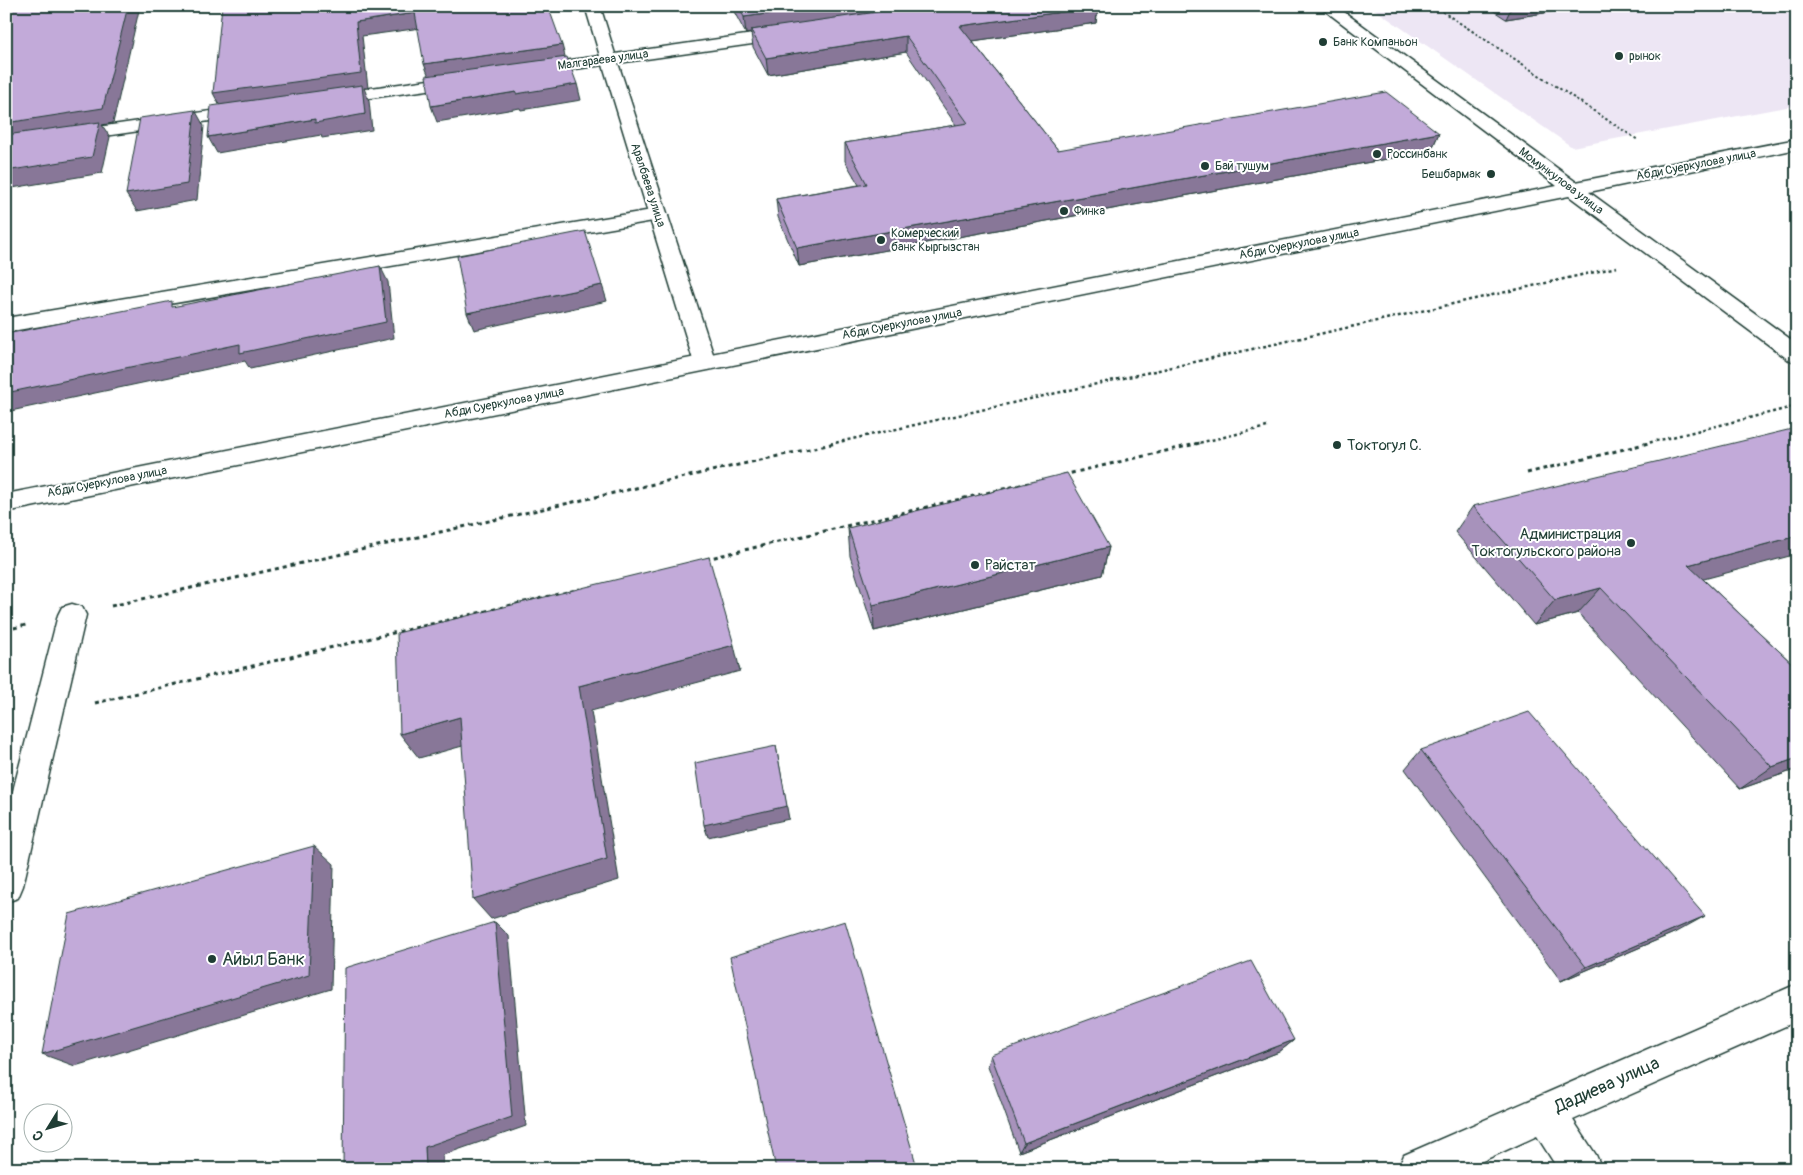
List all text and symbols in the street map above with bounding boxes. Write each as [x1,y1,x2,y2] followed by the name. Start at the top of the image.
[1333,35,1417,50] place label: Банк Компаньон
[1317,36,1329,48] marker: Банк Компаньон
[557,46,650,74] street label: Малгараева улица
[1629,49,1661,64] place label: рынок
[1613,50,1625,62] marker: рынок
[627,141,669,229] street label: Аралбаева улица
[1516,144,1607,218] street label: Момункулова улица
[1635,146,1758,184] street label: Абди Суеркулова улица
[1387,147,1448,162] place label: Россинбанк
[1371,148,1383,160] marker: Россинбанк
[1215,159,1269,174] place label: Бай тушум
[1199,160,1211,172] marker: Бай тушум
[1422,167,1481,182] place label: Бешбармак
[1485,168,1497,180] marker: Бешбармак
[1074,204,1106,219] place label: Финка
[1058,205,1070,217] marker: Финка
[1238,225,1361,263] street label: Абди Суеркулова улица
[891,226,980,255] place label: Комерческий банк Кыргызстан
[875,234,887,246] marker: Комерческий банк Кыргызстан
[841,305,964,343] street label: Абди Суеркулова улица
[443,384,566,422] street label: Абди Суеркулова улица
[1347,436,1422,455] place label: Токтогул С.
[1331,439,1343,451] marker: Токтогул С.
[46,463,169,501] street label: Абди Суеркулова улица
[1471,525,1621,561] place label: Администрация Токтогульского района
[1625,537,1637,549] marker: Администрация Токтогульского района
[985,556,1036,575] place label: Райстат
[969,559,981,571] marker: Райстат
[222,948,305,971] place label: Айыл Банк
[206,953,218,965] marker: Айыл Банк
[1550,1052,1663,1119] street label: Дадиева улица
[22,1102,72,1152] north arrow
[28,1127,47,1144] text: С

